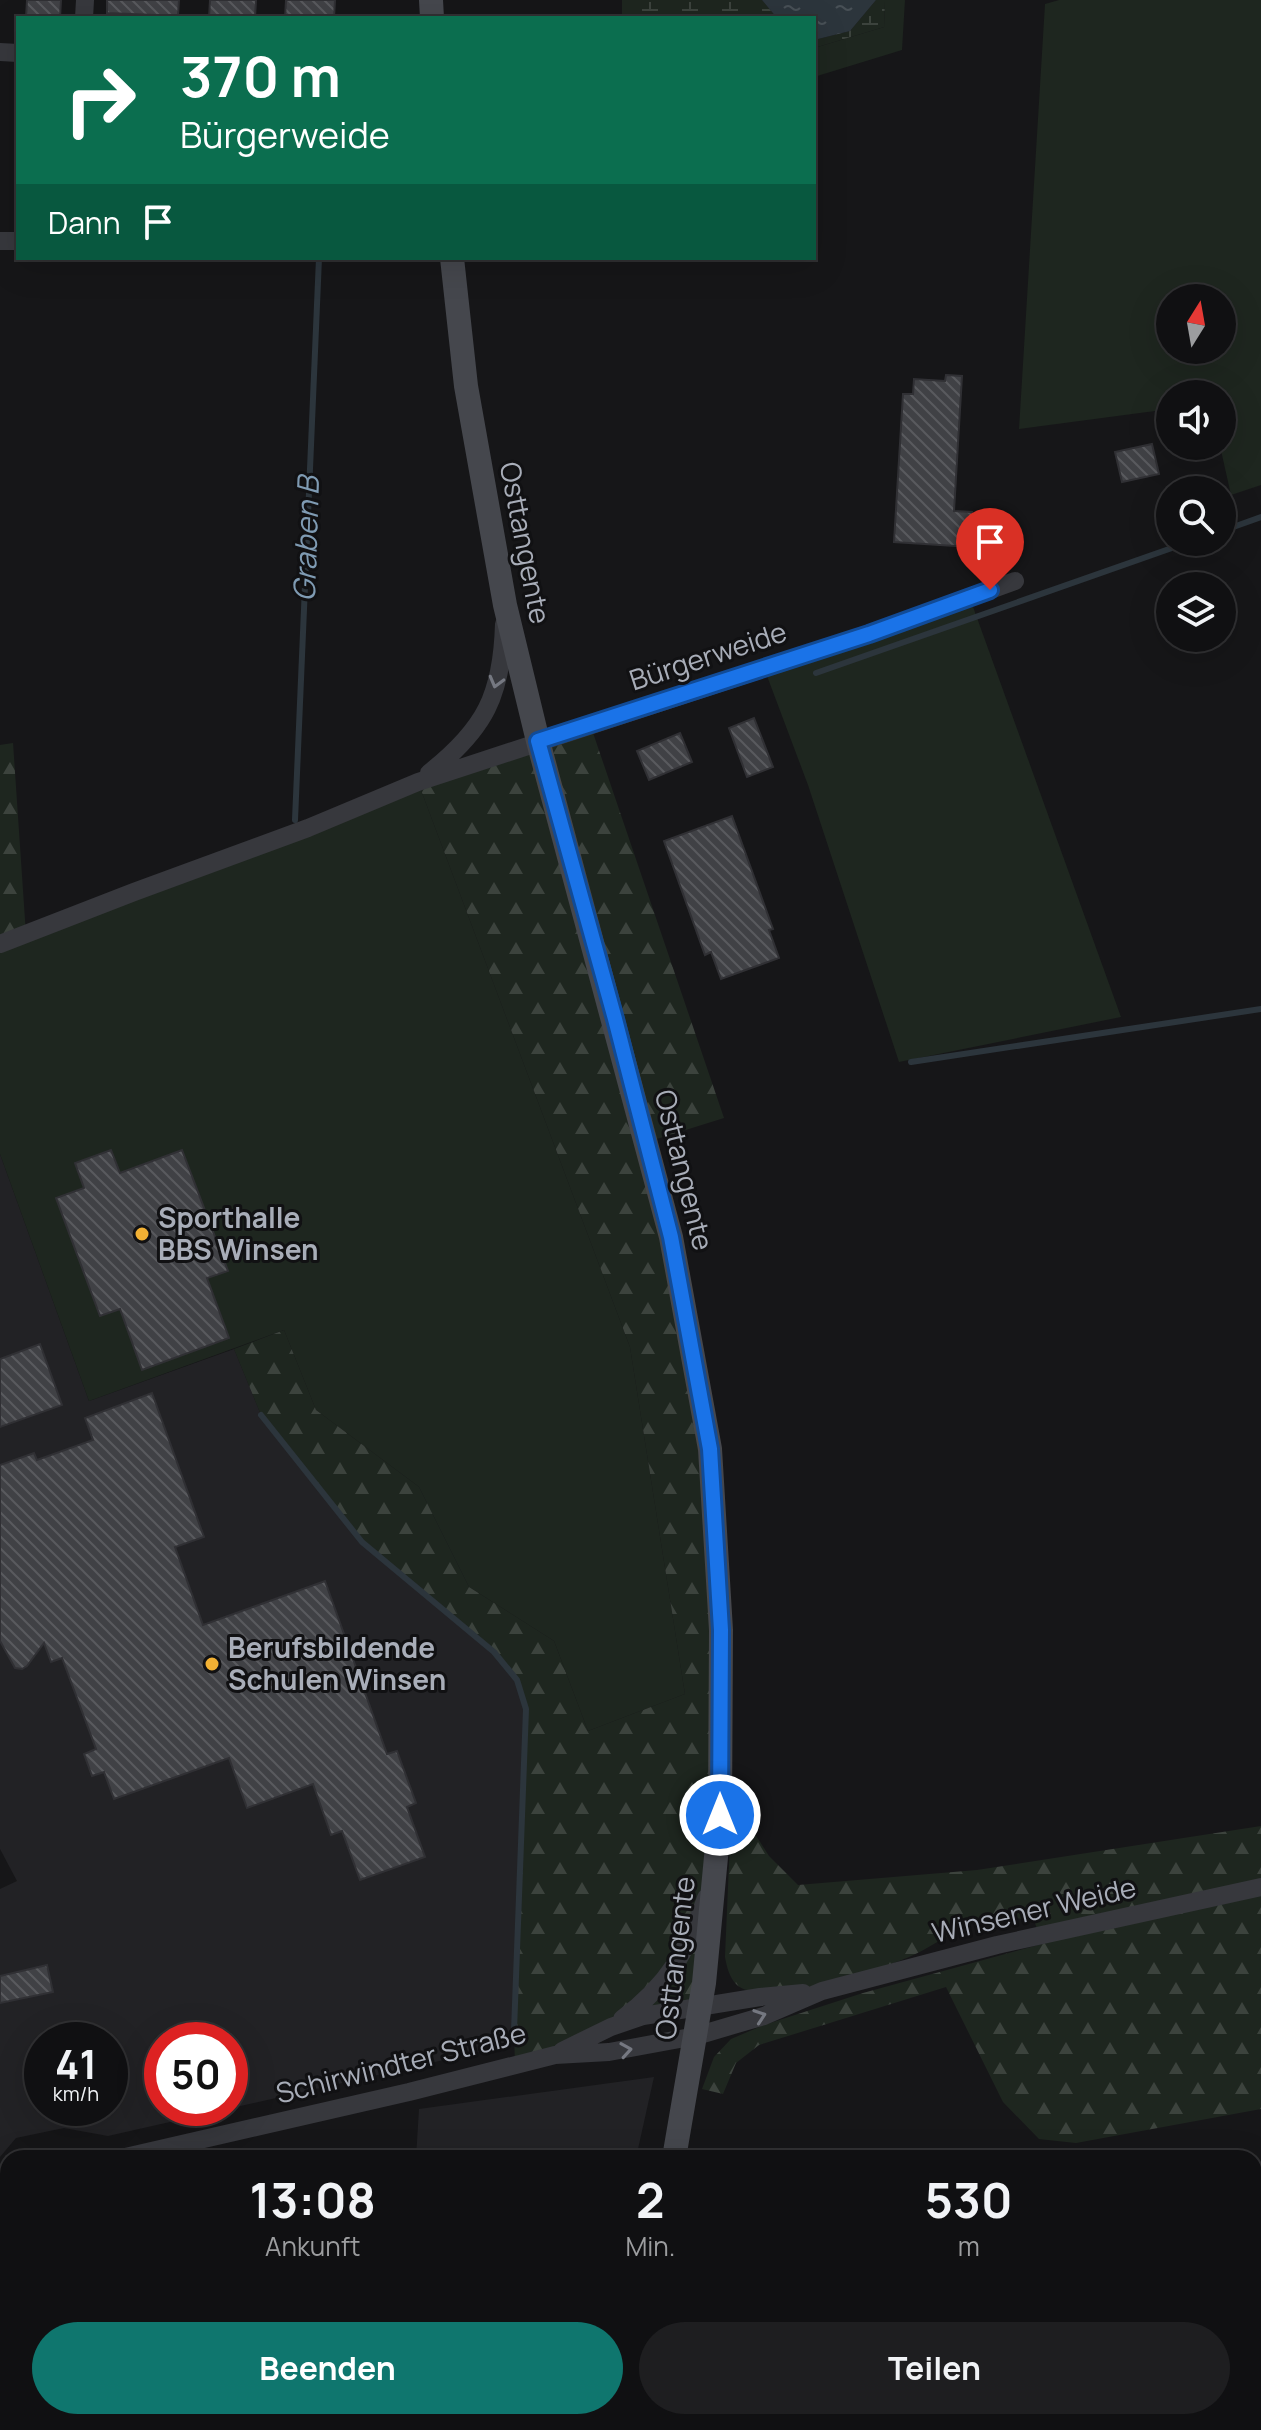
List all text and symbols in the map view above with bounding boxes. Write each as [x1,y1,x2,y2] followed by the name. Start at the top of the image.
[180,37,341,114] text: 370 m
[48,48,152,152] icon: right
[180,110,390,159] text: Bürgerweide
[136,200,180,244] icon: arrive
[48,202,120,243] text: Dann
[1156,284,1236,364] north arrow
[1156,284,1236,652] map controls
[1156,380,1236,460] button: sound
[492,459,560,627] street label: Osttangente
[283,473,328,602] water label: Graben B
[1156,476,1236,556] button: search
[956,508,1024,590] pin
[968,520,1012,564] icon: arrive
[1156,572,1236,652] button: layers
[624,612,791,698] street label: Bürgerweide
[489,674,505,688] one-way arrow
[647,1086,723,1254] street label: Osttangente
[158,1198,319,1268] place label: Sporthalle BBS Winsen
[133,1225,151,1243] marker: Sporthalle BBS Winsen
[228,1628,446,1698] place label: Berufsbildende Schulen Winsen
[203,1655,221,1673] marker: Berufsbildende Schulen Winsen
[678,1773,762,1857] position arrow
[928,1867,1140,1951] street label: Winsener Weide
[645,1874,703,2042] street label: Osttangente
[752,2010,766,2026] one-way arrow
[272,2013,530,2112] street label: Schirwindter Straße
[144,2022,248,2126] speed limit sign: 50
[55,2036,97,2091] text: 41
[619,2042,633,2059] one-way arrow
[53,2080,99,2107] text: km/h
[250,2167,376,2232] text: 13:08
[636,2167,665,2232] text: 2
[925,2167,1012,2232] text: 530
[265,2228,360,2264] text: Ankunft
[625,2228,675,2264] text: Min.
[958,2228,980,2264] text: m
[32,2322,623,2414] button: Beenden
[639,2322,1230,2414] button: Teilen

